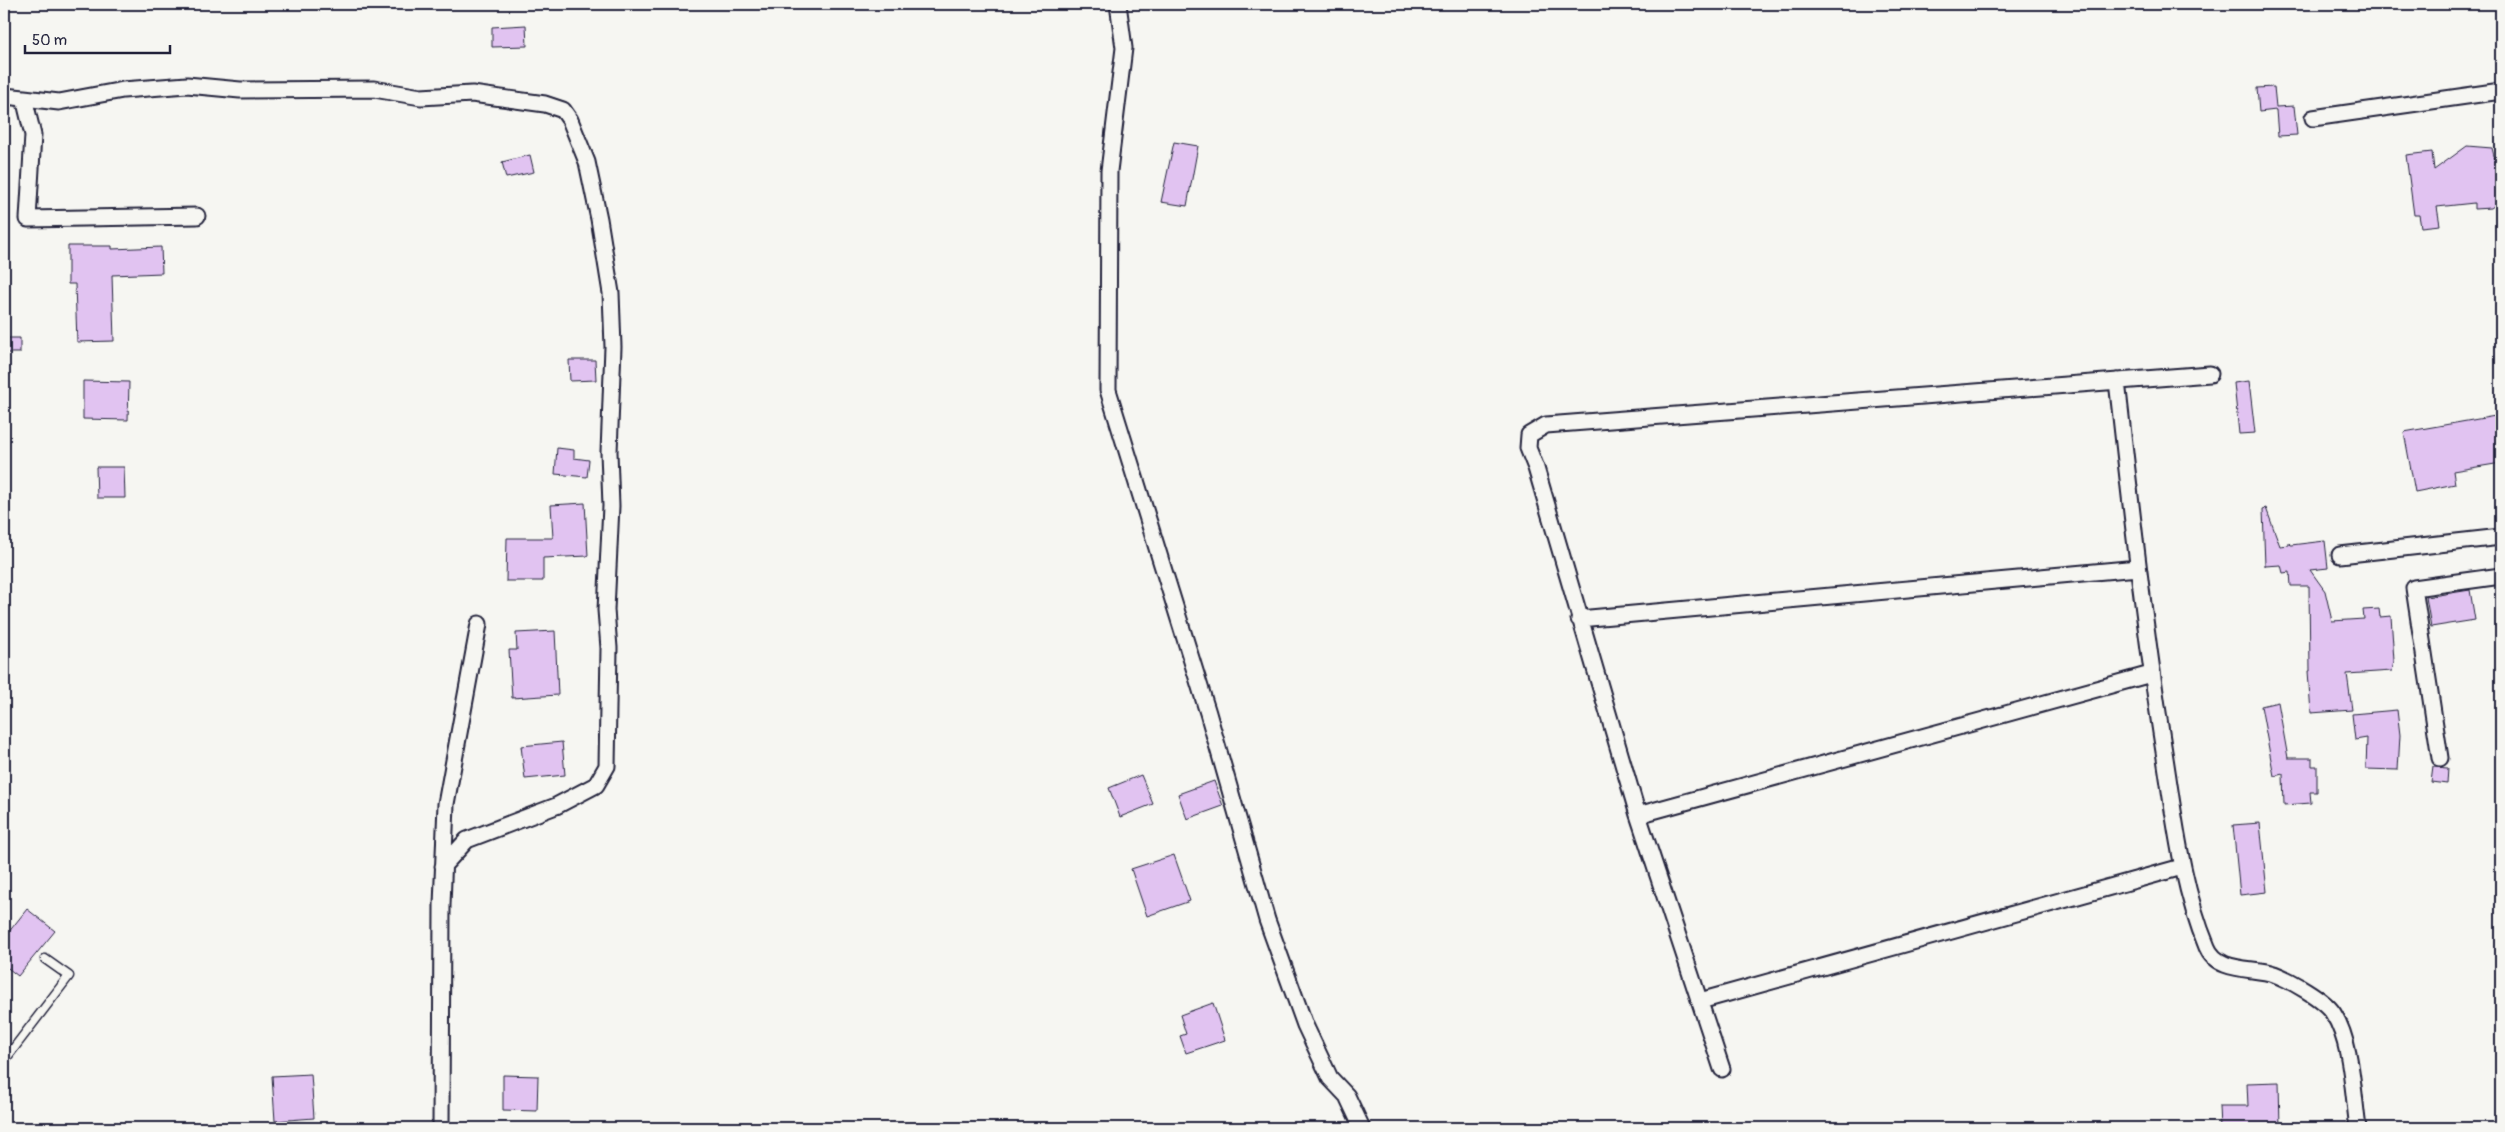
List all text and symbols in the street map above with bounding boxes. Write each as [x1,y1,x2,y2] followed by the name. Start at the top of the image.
[25,22,170,54] scale bar
[32,31,67,50] text: 50 m

